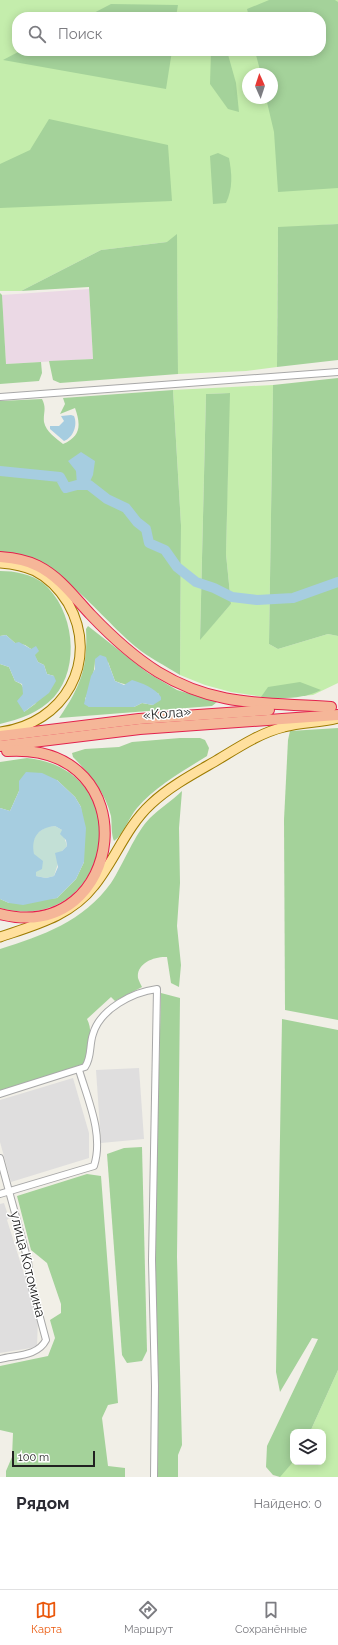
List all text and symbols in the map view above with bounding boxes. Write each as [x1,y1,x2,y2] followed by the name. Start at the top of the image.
[12,12,326,56] search box
[26,23,48,45] icon: search
[58,25,103,43] text: Поиск
[242,68,278,104] north arrow
[142,703,192,723] street label: «Кола»
[7,1209,49,1319] street label: улица Котомина
[290,1429,326,1465] map controls
[290,1429,326,1465] button: layers
[12,1449,95,1468] scale bar
[18,1451,49,1464] text: 100 m
[16,1493,69,1513] text: Рядом
[253,1496,322,1511] text: Найдено: 0
[31,1599,62,1636] tab: Карта
[124,1599,173,1636] tab: Маршрут
[235,1599,307,1636] tab: Сохранённые

